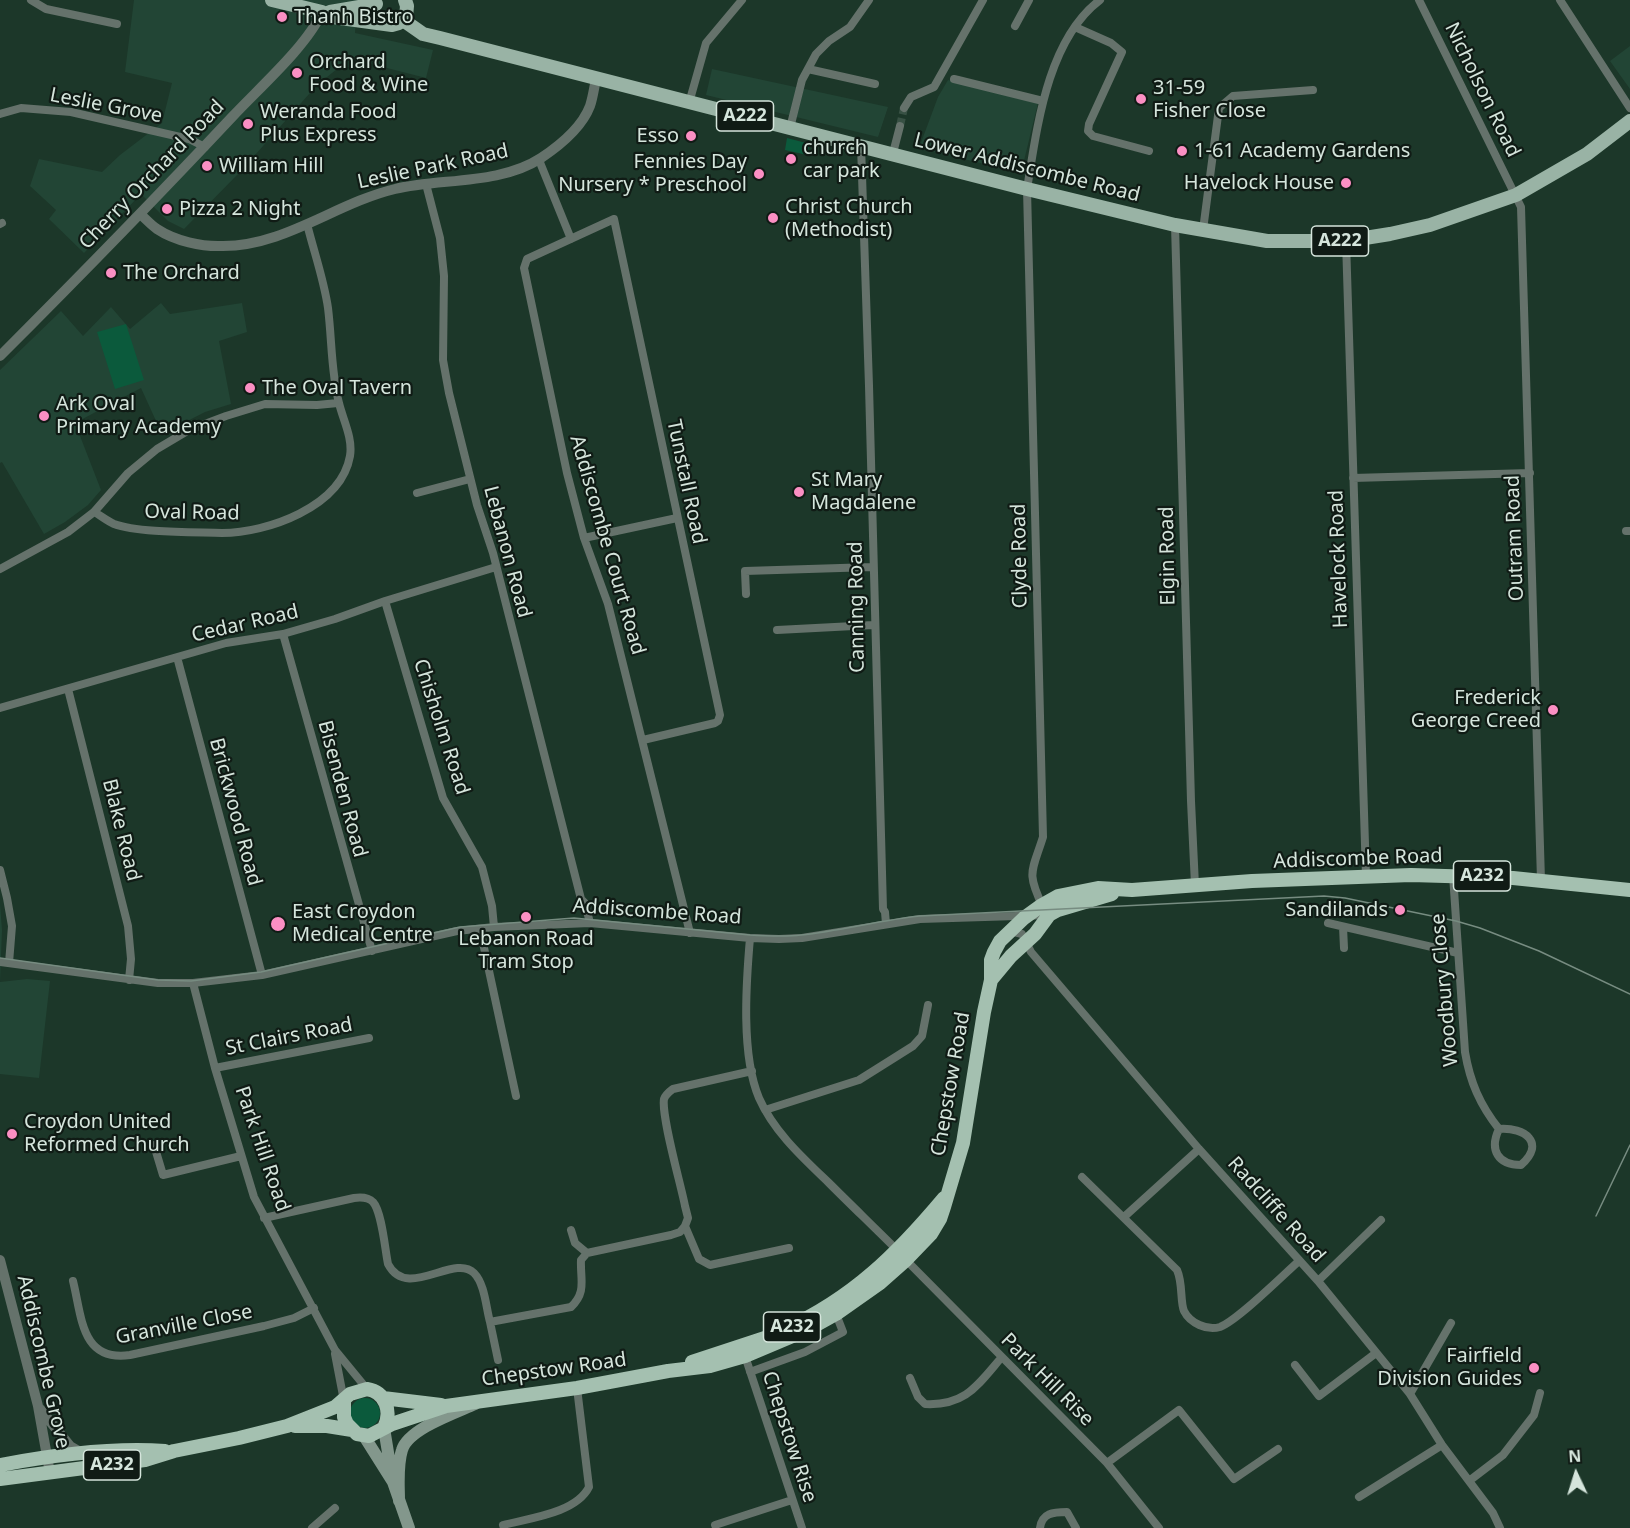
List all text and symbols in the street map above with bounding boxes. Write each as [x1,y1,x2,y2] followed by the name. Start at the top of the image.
[294,5,414,29] place label: Thanh Bistro
[275,10,289,24] marker: Thanh Bistro
[1439,19,1525,161] street label: Nicholson Road
[309,50,428,97] place label: Orchard Food & Wine
[290,66,304,80] marker: Orchard Food & Wine
[1153,76,1266,123] place label: 31-59 Fisher Close
[48,83,164,129] street label: Leslie Grove
[1134,92,1148,106] marker: 31-59 Fisher Close
[74,95,230,255] street label: Cherry Orchard Road
[260,100,397,147] place label: Weranda Food Plus Express
[716,101,774,131] road number: A222
[241,117,255,131] marker: Weranda Food Plus Express
[637,124,679,148] place label: Esso
[912,128,1142,208] street label: Lower Addiscombe Road
[684,129,698,143] marker: Esso
[803,136,880,183] place label: church car park
[355,139,511,195] street label: Leslie Park Road
[1194,139,1410,163] place label: 1-61 Academy Gardens
[1175,144,1189,158] marker: 1-61 Academy Gardens
[558,150,747,197] place label: Fennies Day Nursery * Preschool
[784,152,798,166] marker: church car park
[219,154,324,178] place label: William Hill
[200,159,214,173] marker: William Hill
[752,167,766,181] marker: Fennies Day Nursery * Preschool
[1184,171,1334,195] place label: Havelock House
[1339,176,1353,190] marker: Havelock House
[785,195,913,242] place label: Christ Church (Methodist)
[179,197,300,221] place label: Pizza 2 Night
[160,202,174,216] marker: Pizza 2 Night
[766,211,780,225] marker: Christ Church (Methodist)
[1312,226,1368,256] road number: A222
[123,261,240,285] place label: The Orchard
[104,266,118,280] marker: The Orchard
[262,376,412,400] place label: The Oval Tavern
[243,381,257,395] marker: The Oval Tavern
[56,392,221,439] place label: Ark Oval Primary Academy
[37,409,51,423] marker: Ark Oval Primary Academy
[661,418,711,546] street label: Tunstall Road
[564,433,650,657] street label: Addiscombe Court Road
[811,468,916,515] place label: St Mary Magdalene
[1501,474,1529,602] street label: Outram Road
[478,484,536,620] street label: Lebanon Road
[792,485,806,499] marker: St Mary Magdalene
[1325,489,1353,629] street label: Havelock Road
[144,500,240,526] street label: Oval Road
[1007,503,1033,609] street label: Clyde Road
[1155,506,1181,606] street label: Elgin Road
[844,541,870,673] street label: Canning Road
[189,600,301,648] street label: Cedar Road
[408,656,474,798] street label: Chisholm Road
[1411,686,1541,733] place label: Frederick George Creed
[1546,703,1560,717] marker: Frederick George Creed
[312,718,372,860] street label: Bisenden Road
[204,735,266,889] street label: Brickwood Road
[97,776,145,884] street label: Blake Road
[1273,844,1443,874] street label: Addiscombe Road
[1454,861,1510,891] road number: A232
[572,894,742,930] street label: Addiscombe Road
[1285,898,1388,922] place label: Sandilands
[292,900,433,947] place label: East Croydon Medical Centre
[1393,903,1407,917] marker: Sandilands
[519,910,533,924] marker: Lebanon Road Tram Stop
[1426,912,1464,1068] street label: Woodbury Close
[269,915,287,933] marker: East Croydon Medical Centre
[458,927,594,974] place label: Lebanon Road Tram Stop
[927,1010,975,1158] street label: Chepstow Road
[224,1013,354,1061] street label: St Clairs Road
[229,1083,295,1215] street label: Park Hill Road
[24,1110,190,1157] place label: Croydon United Reformed Church
[5,1127,19,1141] marker: Croydon United Reformed Church
[1222,1152,1330,1268] street label: Radcliffe Road
[11,1273,75,1451] street label: Addiscombe Grove
[114,1300,254,1350] street label: Granville Close
[764,1312,820,1342] road number: A232
[996,1329,1098,1431] street label: Park Hill Rise
[1377,1344,1522,1391] place label: Fairfield Division Guides
[480,1348,628,1392] street label: Chepstow Road
[1527,1361,1541,1375] marker: Fairfield Division Guides
[757,1368,821,1506] street label: Chepstow Rise
[1546,1444,1606,1504] north arrow
[1567,1445,1582,1467] text: N
[84,1450,140,1480] road number: A232

